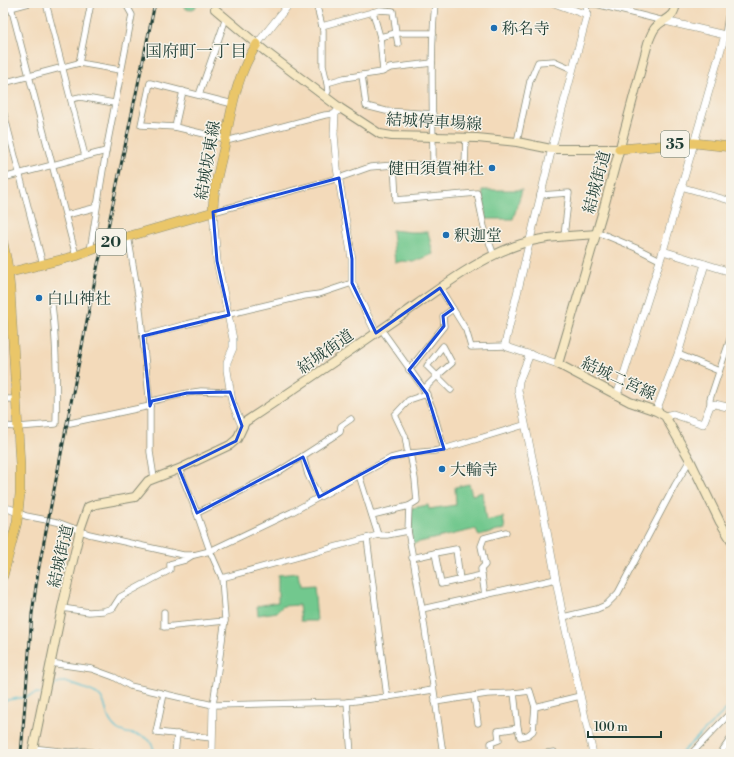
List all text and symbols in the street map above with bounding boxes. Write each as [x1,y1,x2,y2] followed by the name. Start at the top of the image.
[502,19,550,39] place label: 称名寺
[489,23,499,33] marker: 称名寺
[145,41,247,63] district label: 国府町一丁目
[385,109,482,134] street label: 結城停車場線
[191,119,225,201] street label: 結城坂東線
[661,131,689,157] road number: 35
[579,149,615,216] street label: 結城街道
[388,159,484,179] place label: 健田須賀神社
[487,163,497,173] marker: 健田須賀神社
[454,226,502,246] place label: 釈迦堂
[96,229,126,255] road number: 20
[441,230,451,240] marker: 釈迦堂
[47,289,111,309] place label: 白山神社
[34,293,44,303] marker: 白山神社
[294,325,358,378] street label: 結城街道
[578,353,659,405] street label: 結城二宮線
[450,460,498,480] place label: 大輪寺
[437,464,447,474] marker: 大輪寺
[44,523,78,590] street label: 結城街道
[588,713,661,739] scale bar
[594,720,628,735] text: 100 m

